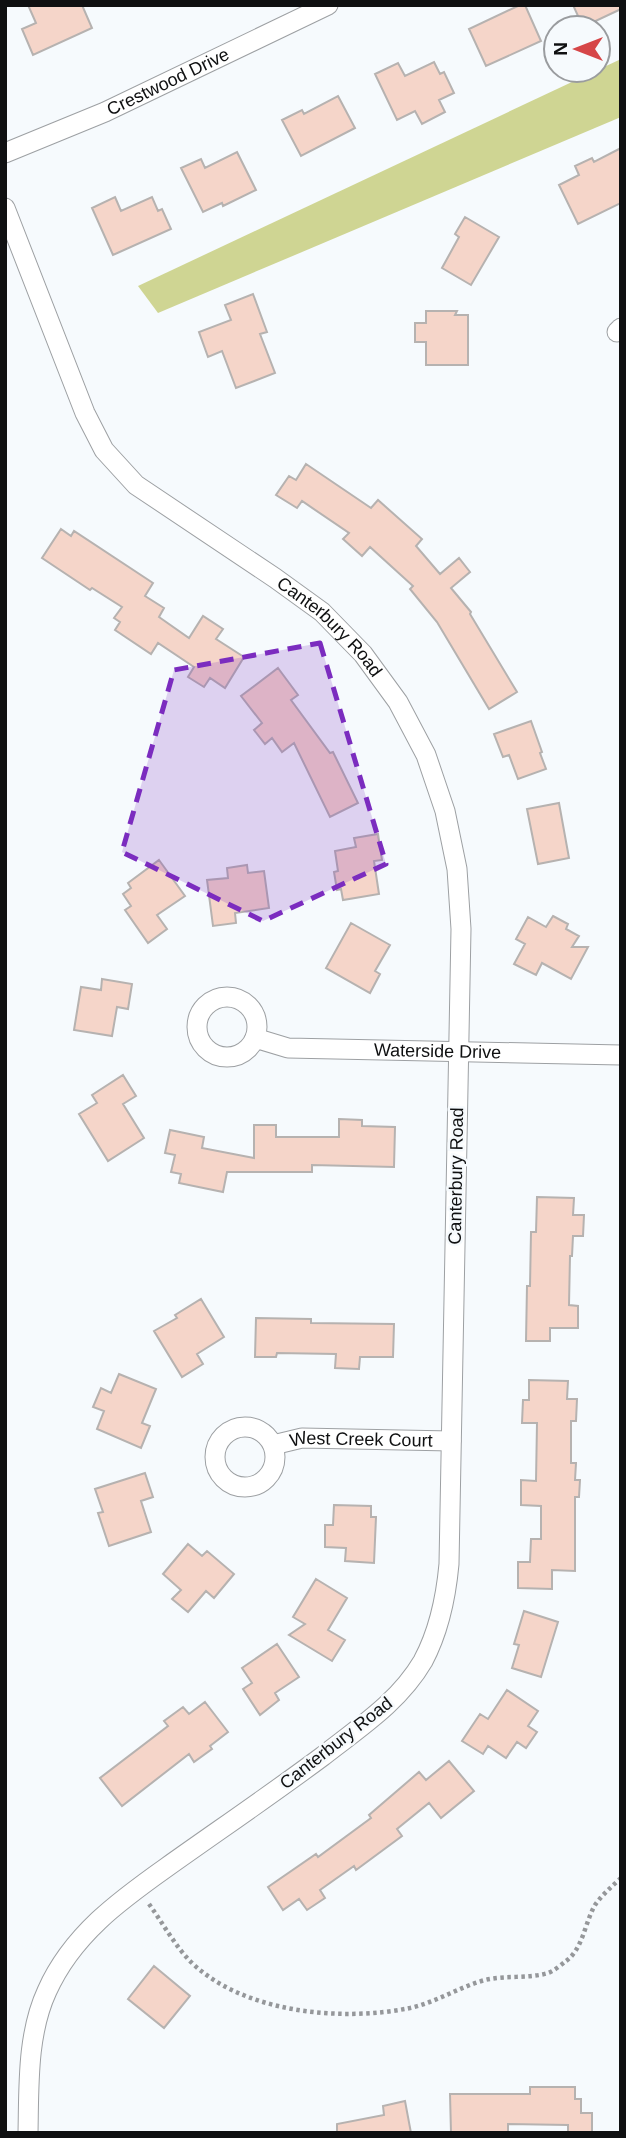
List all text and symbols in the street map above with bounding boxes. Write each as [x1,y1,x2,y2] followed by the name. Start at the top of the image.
[542,14,612,84] north arrow
[550,42,571,56] text: N
[104,44,232,120] street label: Crestwood Drive
[273,573,386,681] street label: Canterbury Road
[374,1040,501,1062] street label: Waterside Drive
[445,1107,467,1245] street label: Canterbury Road
[288,1427,433,1451] street label: West Creek Court
[276,1693,396,1793] street label: Canterbury Road

